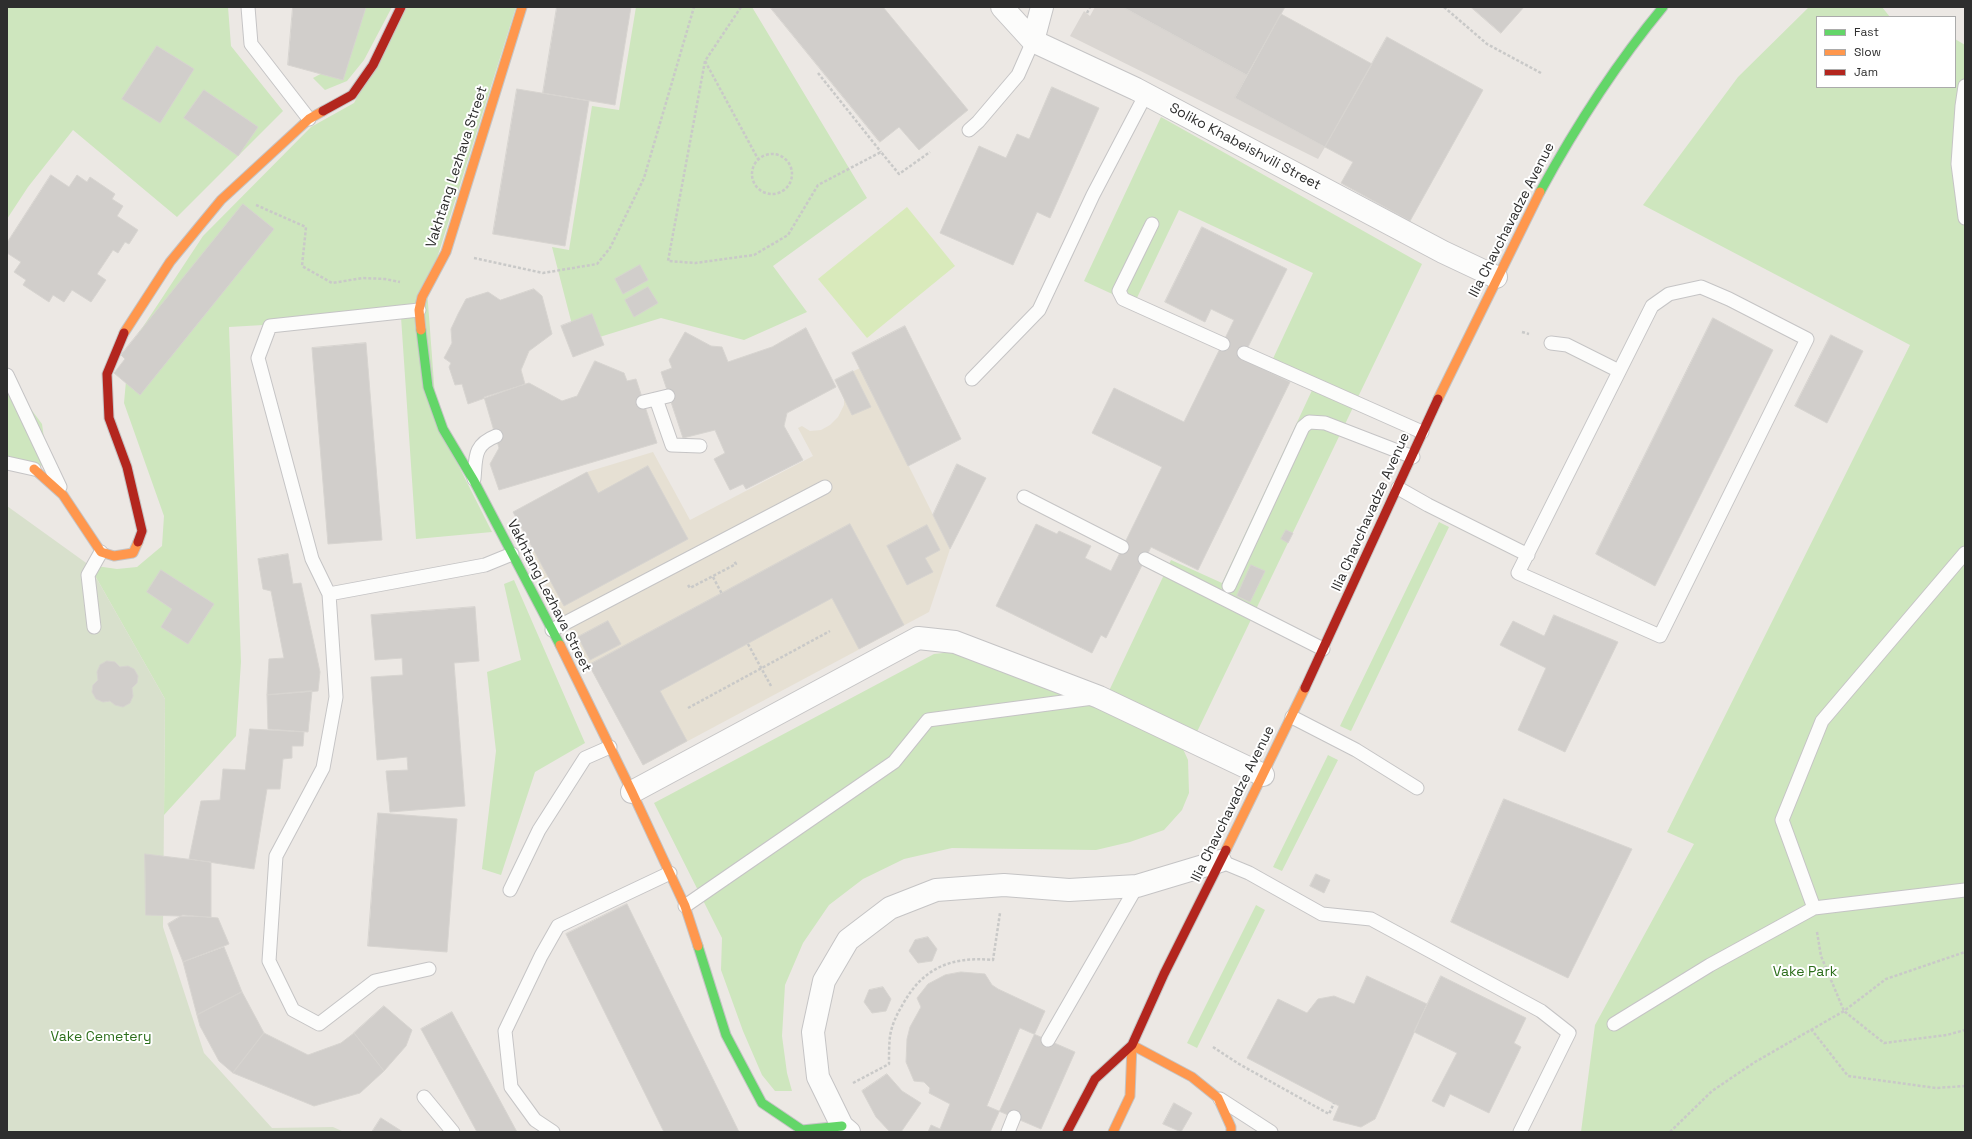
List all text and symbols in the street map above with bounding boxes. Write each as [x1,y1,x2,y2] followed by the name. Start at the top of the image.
[1816,16,1956,88] legend
[1854,24,1879,40] text: Fast
[1854,44,1881,60] text: Slow
[1854,64,1878,80] text: Jam
[423,84,491,250] street label: Vakhtang Lezhava Street
[1166,100,1324,194] street label: Soliko Khabeishvili Street
[1466,140,1558,300] street label: Ilia Chavchavadze Avenue
[1328,430,1414,594] street label: Ilia Chavchavadze Avenue
[503,517,595,675] street label: Vakhtang Lezhava Street
[1188,723,1278,885] street label: Ilia Chavchavadze Avenue
[1773,964,1837,980] park label: Vake Park
[51,1029,151,1045] park label: Vake Cemetery

